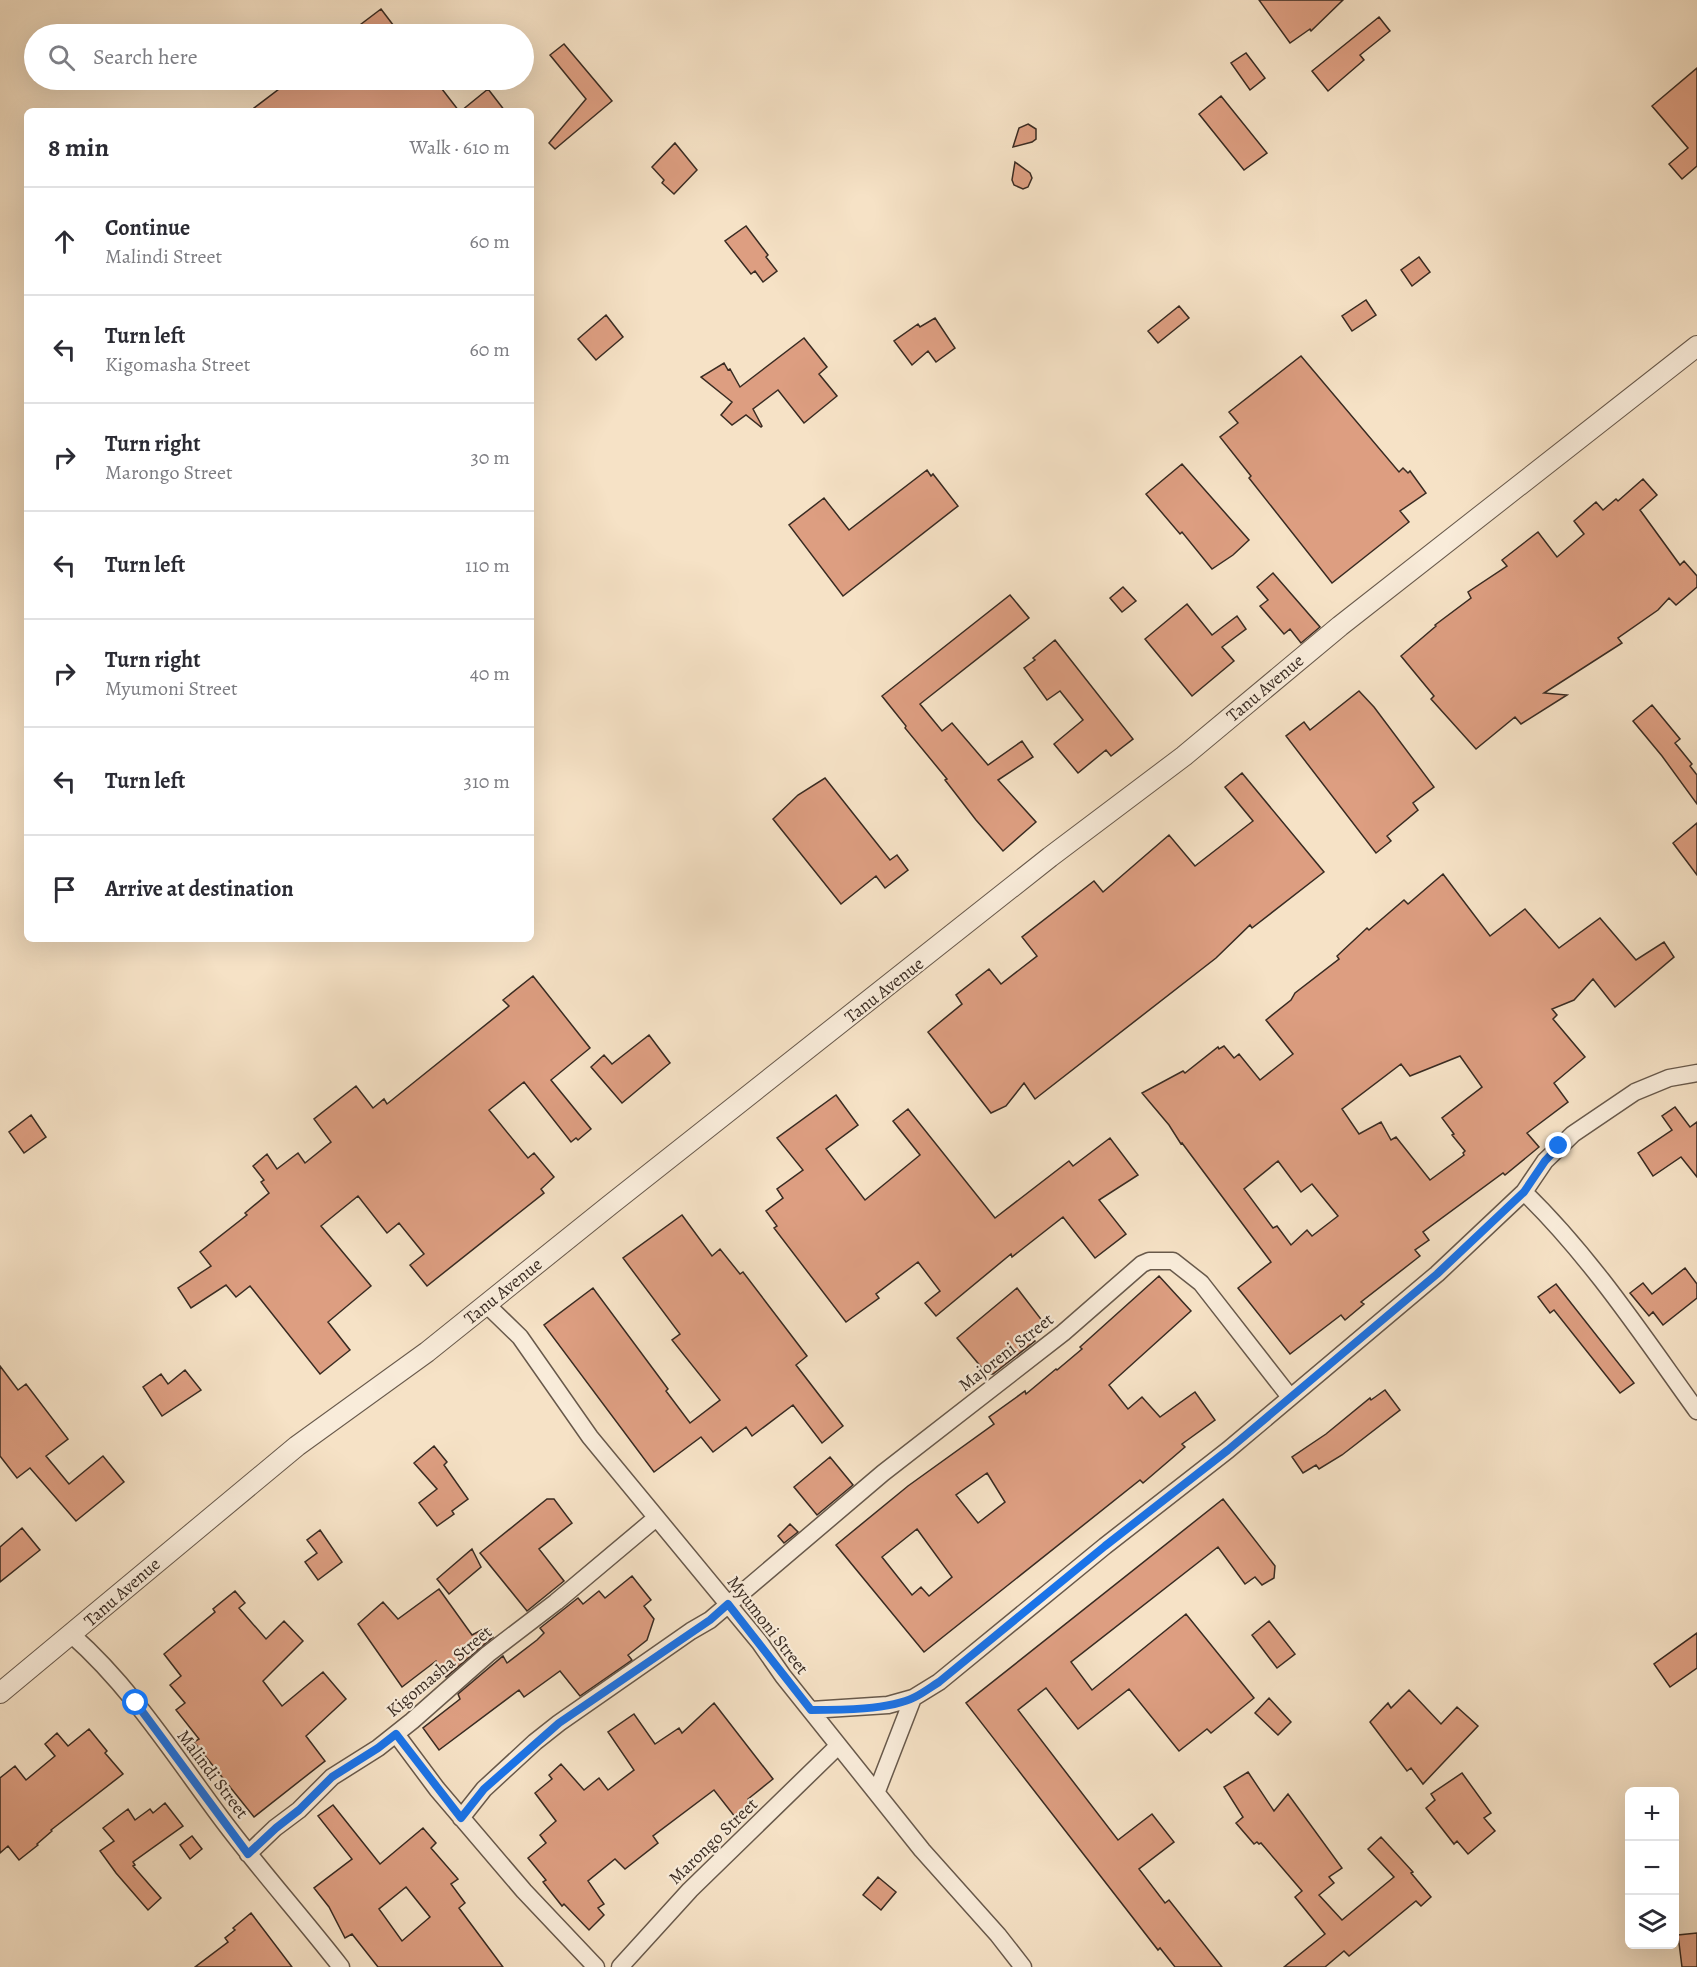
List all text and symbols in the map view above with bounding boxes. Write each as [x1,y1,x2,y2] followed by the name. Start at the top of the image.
[24,24,534,90] search box
[45,41,78,74] icon: search
[93,42,198,72] text: Search here
[48,130,109,165] text: 8 min
[410,134,510,161] text: Walk · 610 m
[105,213,190,243] text: Continue
[48,225,81,258] icon: ahead
[470,228,510,255] text: 60 m
[105,243,222,270] text: Malindi Street
[105,321,185,351] text: Turn left
[48,333,81,366] icon: left
[470,336,510,363] text: 60 m
[105,351,250,378] text: Kigomasha Street
[105,429,201,459] text: Turn right
[48,441,81,474] icon: right
[470,444,510,471] text: 30 m
[105,459,233,486] text: Marongo Street
[48,549,81,582] icon: left
[105,550,185,580] text: Turn left
[465,552,510,579] text: 110 m
[105,645,201,675] text: Turn right
[1221,649,1309,727] street label: Tanu Avenue
[48,657,81,690] icon: right
[470,660,510,687] text: 40 m
[105,675,238,702] text: Myumoni Street
[48,765,81,798] icon: left
[105,766,185,796] text: Turn left
[464,768,510,795] text: 310 m
[48,873,81,906] icon: arrive
[105,874,294,904] text: Arrive at destination
[840,952,928,1028] street label: Tanu Avenue
[1545,1132,1571,1158] route end
[459,1252,547,1330] street label: Tanu Avenue
[954,1307,1059,1397] street label: Majoreni Street
[79,1552,165,1632] street label: Tanu Avenue
[722,1571,814,1679] street label: Myumoni Street
[381,1620,497,1722] street label: Kigomasha Street
[122,1689,148,1715] route start
[172,1725,254,1823] street label: Malindi Street
[1625,1787,1679,1949] map controls
[1625,1787,1679,1841] button: +
[663,1792,763,1890] street label: Marongo Street
[1625,1841,1679,1895] button: −
[1625,1895,1679,1949] button: layers

